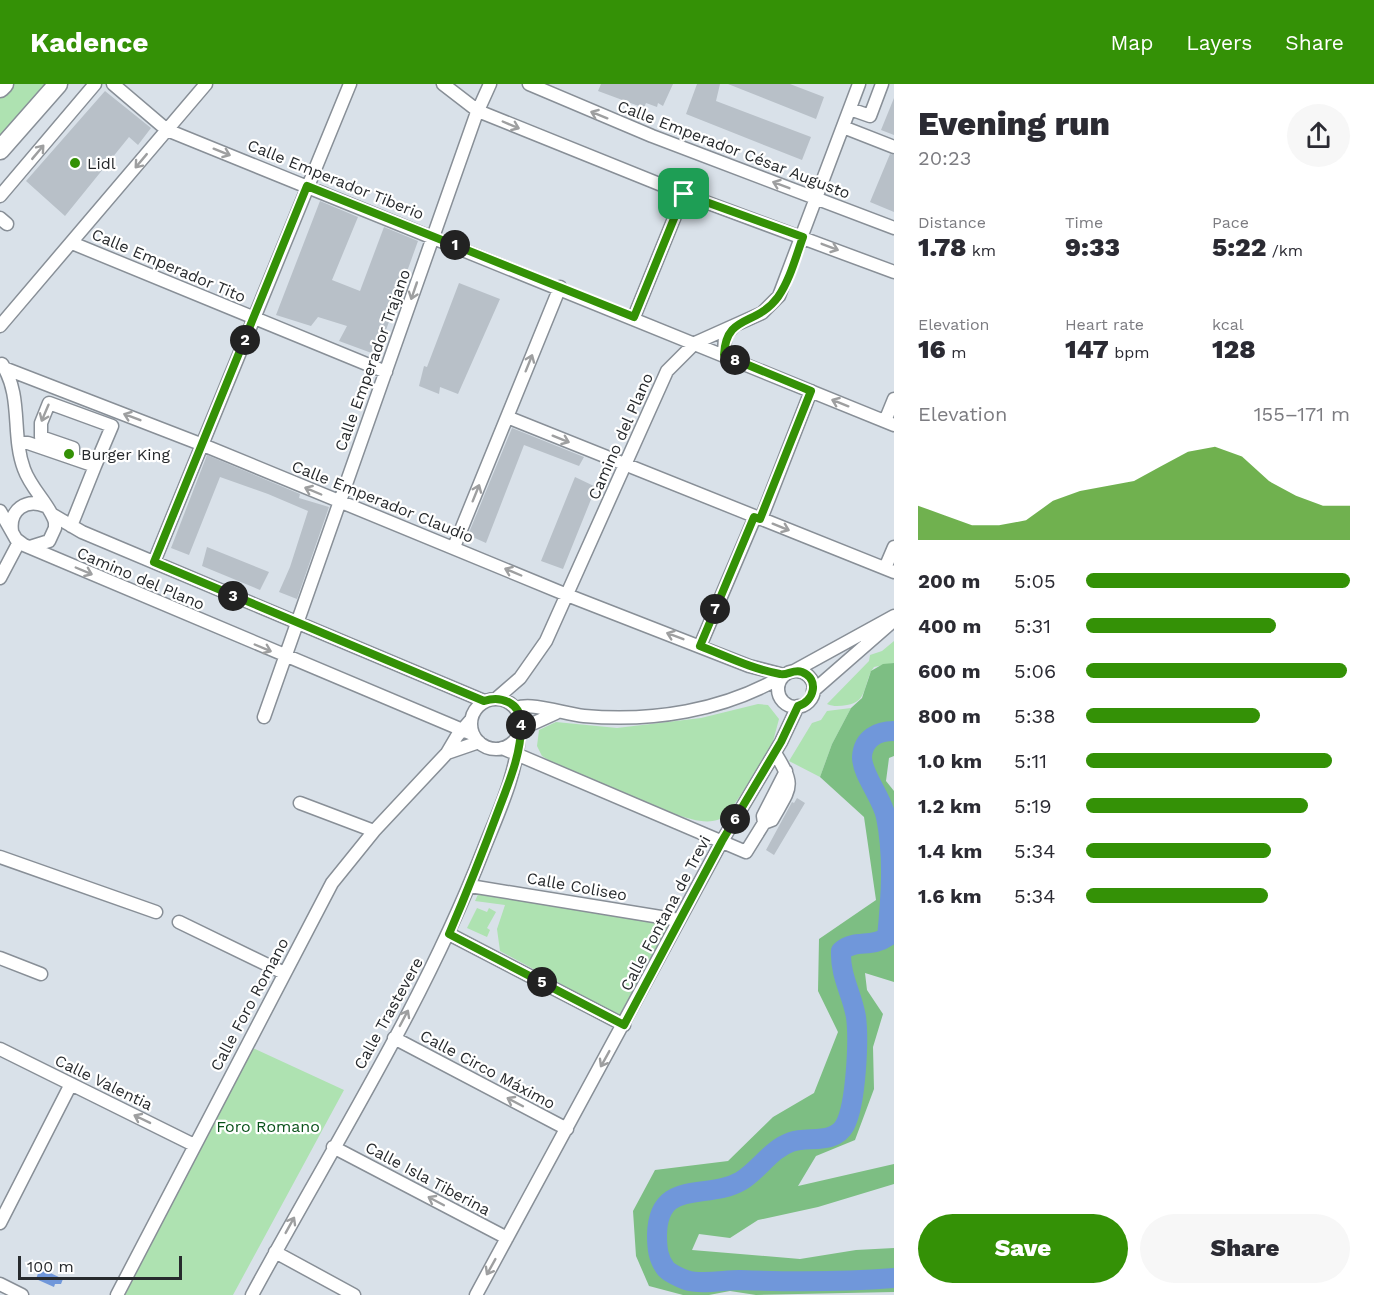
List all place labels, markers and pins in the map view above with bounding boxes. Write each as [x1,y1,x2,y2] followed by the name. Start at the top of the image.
[87,154,116,173] place label: Lidl
[68,156,82,170] marker: Lidl
[658,168,709,219] pin
[440,230,470,260] pin: 1
[230,325,260,355] pin: 2
[720,345,750,375] pin: 8
[81,445,170,464] place label: Burger King
[62,447,76,461] marker: Burger King
[218,581,248,611] pin: 3
[700,594,730,624] pin: 7
[506,710,536,740] pin: 4
[720,804,750,834] pin: 6
[527,967,557,997] pin: 5

